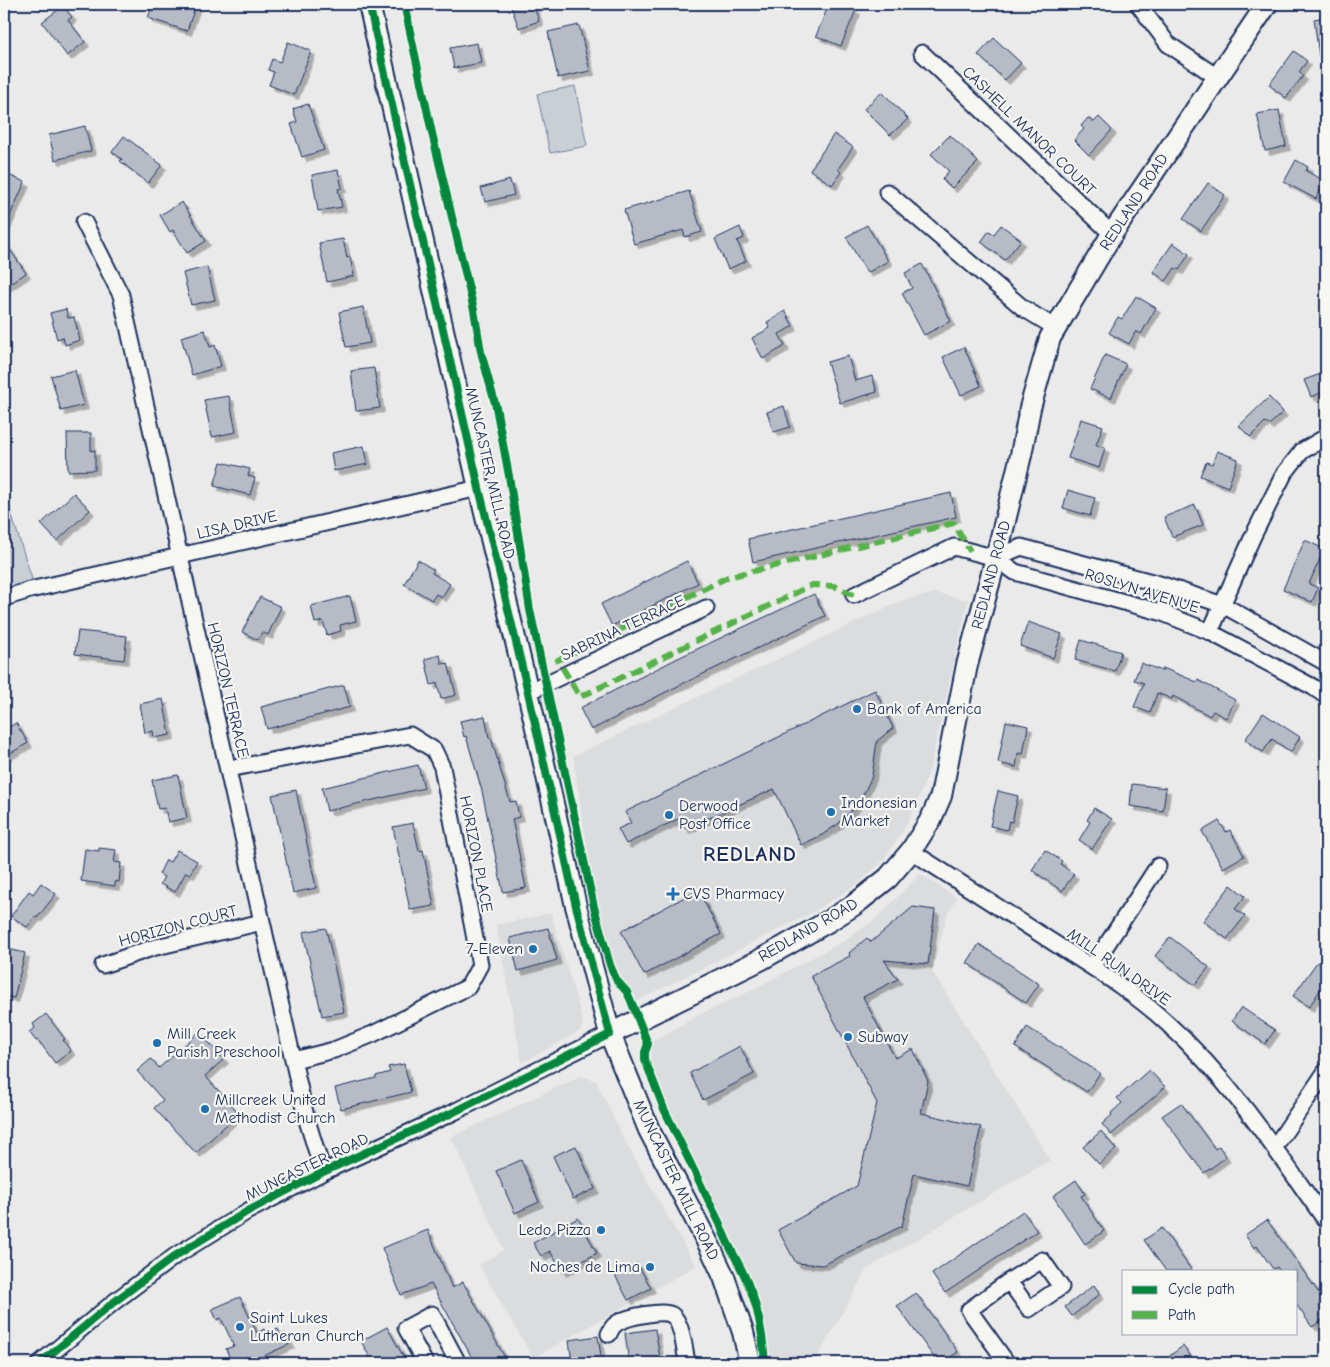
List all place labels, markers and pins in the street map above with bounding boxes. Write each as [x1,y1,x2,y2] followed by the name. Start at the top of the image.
[867,700,982,718] place label: Bank of America
[851,703,863,715] marker: Bank of America
[841,794,917,830] place label: Indonesian Market
[679,797,751,833] place label: Derwood Post Office
[825,806,837,818] marker: Indonesian Market
[663,809,675,821] marker: Derwood Post Office
[683,885,785,903] place label: CVS Pharmacy
[667,888,679,900] marker: CVS Pharmacy
[466,940,523,958] place label: 7-Eleven
[527,943,539,955] marker: 7-Eleven
[167,1025,280,1061] place label: Mill Creek Parish Preschool
[858,1028,909,1046] place label: Subway
[842,1031,854,1043] marker: Subway
[151,1037,163,1049] marker: Mill Creek Parish Preschool
[215,1091,335,1127] place label: Millcreek United Methodist Church
[199,1103,211,1115] marker: Millcreek United Methodist Church
[519,1221,591,1239] place label: Ledo Pizza
[595,1224,607,1236] marker: Ledo Pizza
[530,1258,640,1276] place label: Noches de Lima
[644,1261,656,1273] marker: Noches de Lima
[250,1309,364,1345] place label: Saint Lukes Lutheran Church
[234,1321,246,1333] marker: Saint Lukes Lutheran Church

